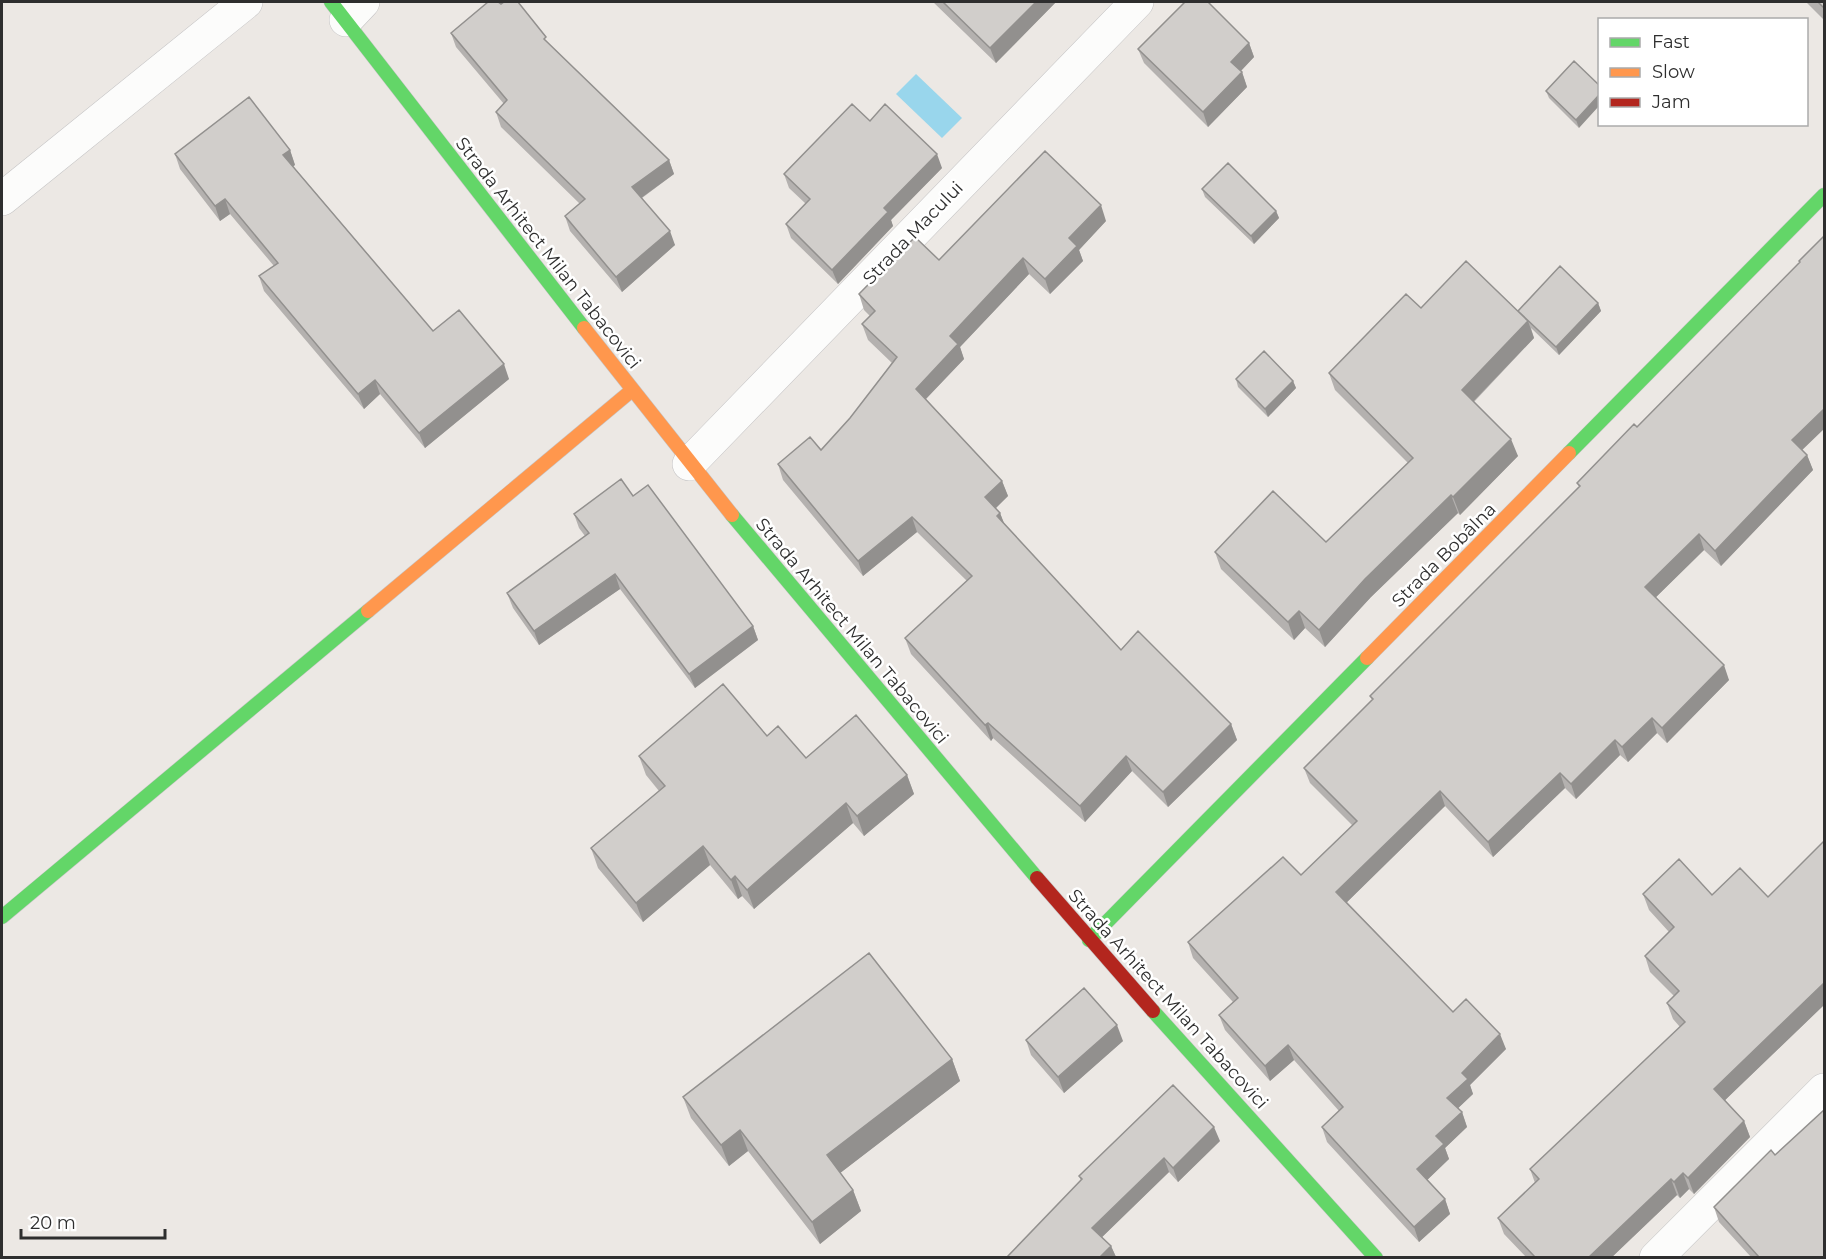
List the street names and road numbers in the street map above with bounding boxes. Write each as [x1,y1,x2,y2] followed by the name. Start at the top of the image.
[451,133,645,373] street label: Strada Arhitect Milan Tabacovici
[858,177,968,289] street label: Strada Macului
[1387,498,1501,612] street label: Strada Bobâlna
[751,514,953,748] street label: Strada Arhitect Milan Tabacovici
[1063,885,1273,1113] street label: Strada Arhitect Milan Tabacovici

